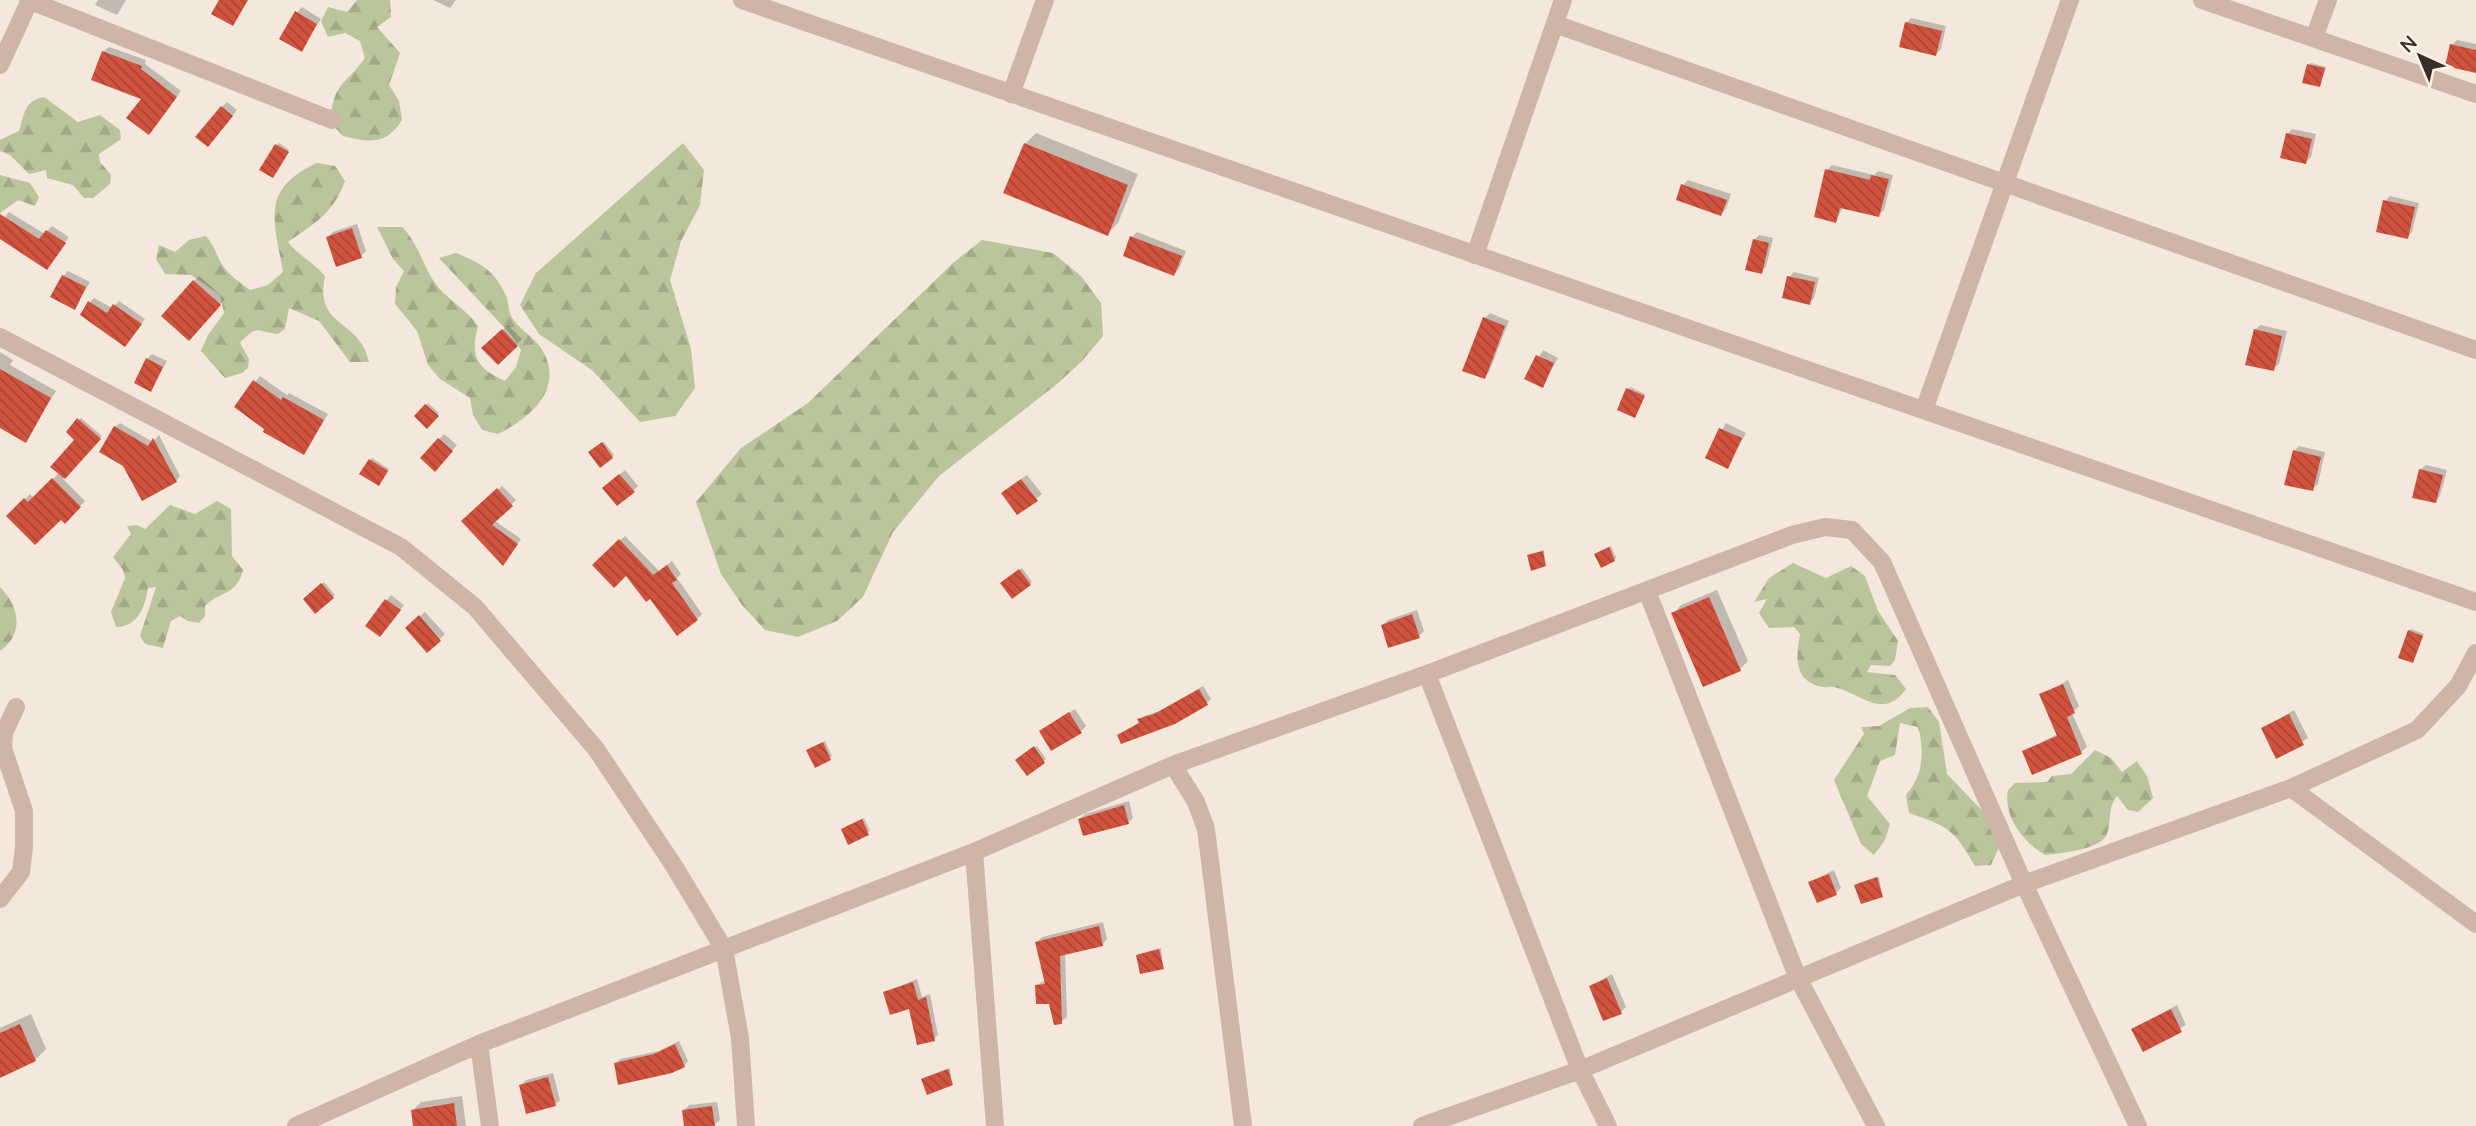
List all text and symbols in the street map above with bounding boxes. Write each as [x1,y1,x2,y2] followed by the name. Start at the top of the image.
[2385,21,2455,91] north arrow
[2395,30,2423,59] text: N

